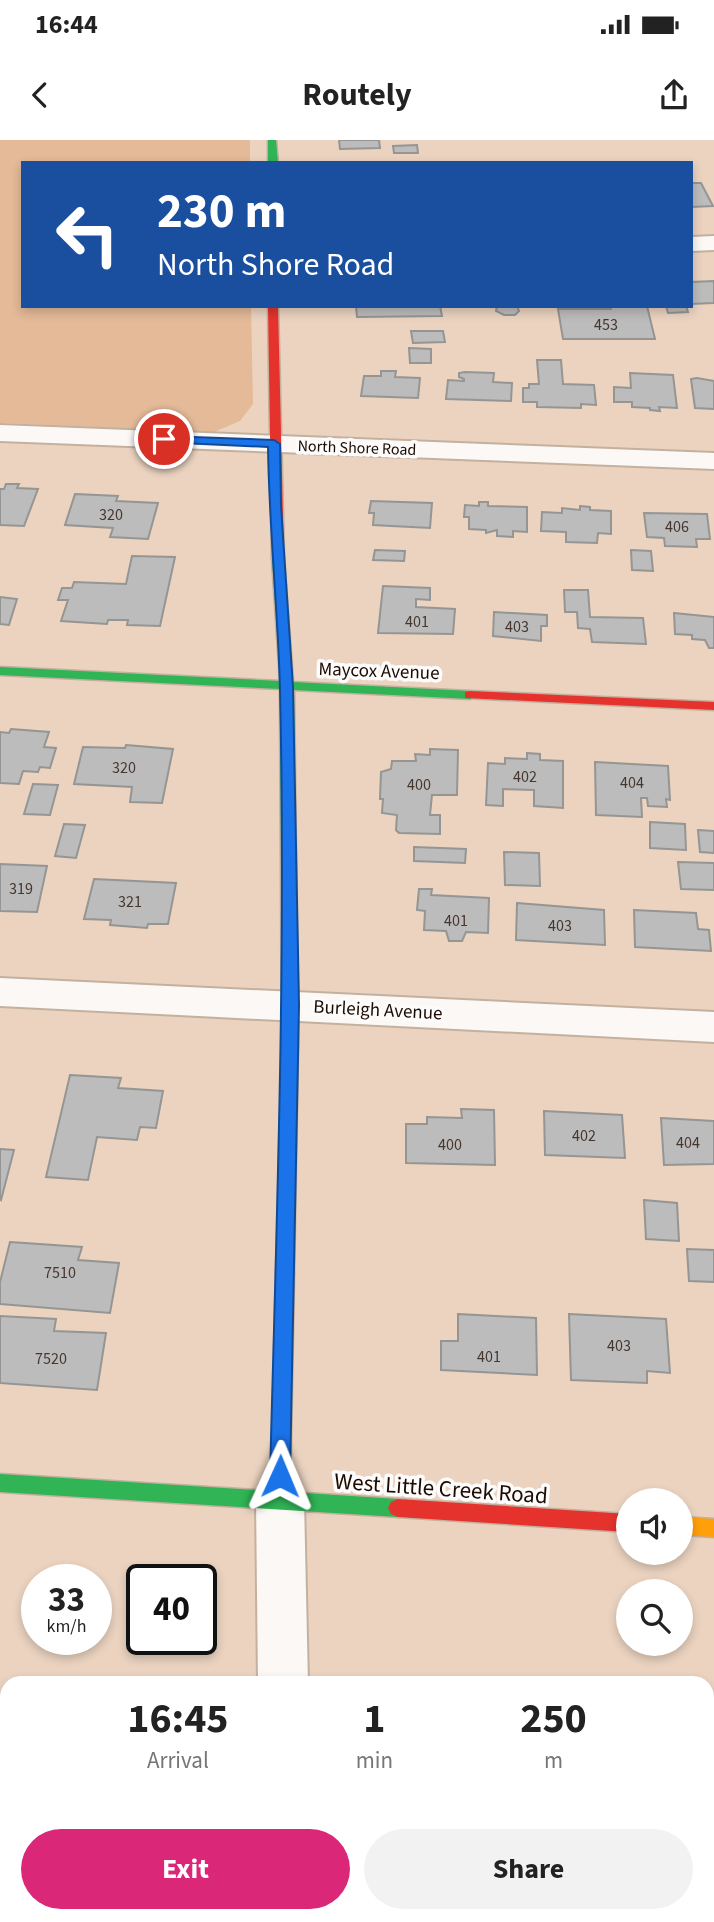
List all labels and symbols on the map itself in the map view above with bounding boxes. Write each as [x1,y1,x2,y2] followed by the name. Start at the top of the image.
[594,314,618,336] house number: 453
[134,409,194,469] pin
[297,435,417,461] street label: North Shore Road
[99,504,123,526] house number: 320
[665,516,689,538] house number: 406
[405,611,429,633] house number: 401
[505,616,529,638] house number: 403
[318,656,440,687] street label: Maycox Avenue
[112,757,136,779] house number: 320
[513,766,537,788] house number: 402
[620,772,644,794] house number: 404
[407,774,431,796] house number: 400
[9,878,33,900] house number: 319
[118,891,142,913] house number: 321
[444,910,468,932] house number: 401
[548,915,572,937] house number: 403
[313,994,443,1027] street label: Burleigh Avenue
[572,1125,596,1147] house number: 402
[676,1132,700,1154] house number: 404
[438,1134,462,1156] house number: 400
[44,1262,76,1284] house number: 7510
[607,1335,631,1357] house number: 403
[477,1346,501,1368] house number: 401
[35,1348,67,1370] house number: 7520
[243,1439,317,1513] position arrow
[333,1465,549,1512] street label: West Little Creek Road
[126,1564,217,1655] speed limit sign: 40

